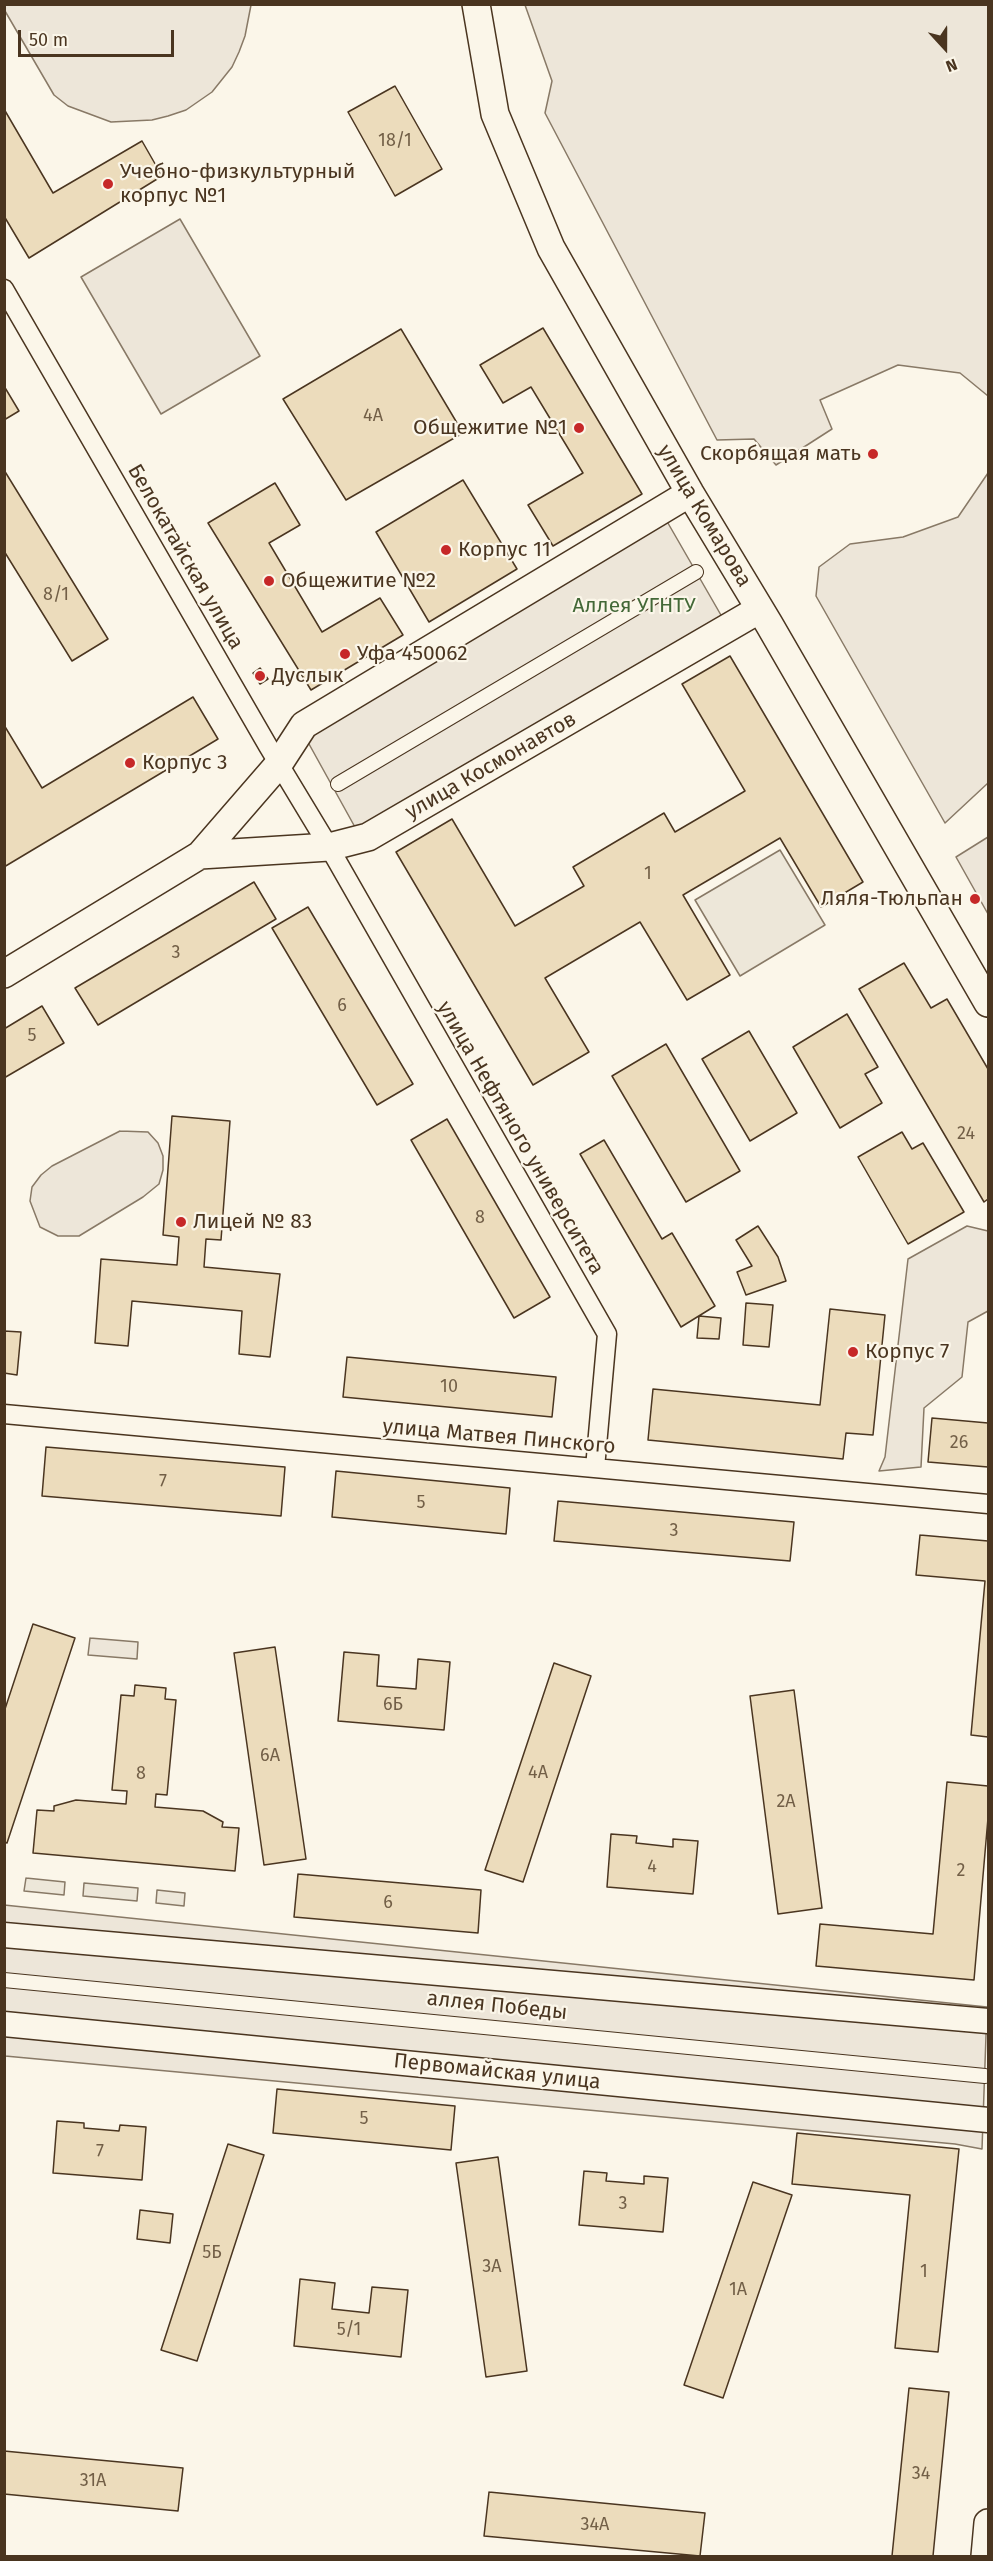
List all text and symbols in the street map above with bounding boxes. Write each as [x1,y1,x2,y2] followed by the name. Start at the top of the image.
[21,18,177,56] scale bar
[915,18,975,78] north arrow
[29,29,68,51] text: 50 m
[943,54,960,76] text: N
[378,130,412,152] house number: 18/1
[120,159,355,209] place label: Учебно-физкультурный корпус №1
[101,177,115,191] marker: Учебно-физкультурный корпус №1
[363,405,383,427] house number: 4А
[413,415,567,441] place label: Общежитие №1
[572,421,586,435] marker: Общежитие №1
[652,440,756,592] street label: улица Комарова
[700,441,861,467] place label: Скорбящая мать
[866,447,880,461] marker: Скорбящая мать
[122,460,248,654] street label: Белокатайская улица
[458,537,551,563] place label: Корпус 11
[439,543,453,557] marker: Корпус 11
[281,568,436,594] place label: Общежитие №2
[262,574,276,588] marker: Общежитие №2
[43,584,69,606] house number: 8/1
[572,593,696,619] park label: Аллея УГНТУ
[357,641,468,667] place label: Уфа 450062
[338,647,352,661] marker: Уфа 450062
[272,663,343,689] place label: Дуслык
[253,669,267,683] marker: Дуслык
[401,707,581,825] street label: улица Космонавтов
[142,750,228,776] place label: Корпус 3
[123,756,137,770] marker: Корпус 3
[644,863,652,885] house number: 1
[821,886,963,912] place label: Ляля-Тюльпан
[968,892,982,906] marker: Ляля-Тюльпан
[172,942,180,964] house number: 3
[337,995,347,1017] house number: 6
[431,997,609,1279] street label: улица Нефтяного университета
[27,1025,37,1047] house number: 5
[957,1123,975,1145] house number: 24
[475,1207,485,1229] house number: 8
[193,1209,312,1235] place label: Лицей № 83
[174,1215,188,1229] marker: Лицей № 83
[865,1339,949,1365] place label: Корпус 7
[846,1345,860,1359] marker: Корпус 7
[440,1376,458,1398] house number: 10
[381,1414,617,1460] street label: улица Матвея Пинского
[950,1432,968,1454] house number: 26
[159,1471,167,1493] house number: 7
[416,1492,426,1514] house number: 5
[670,1520,678,1542] house number: 3
[383,1694,403,1716] house number: 6Б
[260,1745,280,1767] house number: 6А
[528,1762,548,1784] house number: 4А
[136,1763,146,1785] house number: 8
[776,1791,796,1813] house number: 2А
[647,1856,657,1878] house number: 4
[957,1860,965,1882] house number: 2
[383,1892,393,1914] house number: 6
[426,1986,568,2026] street label: аллея Победы
[392,2049,602,2095] street label: Первомайская улица
[359,2108,369,2130] house number: 5
[96,2141,104,2163] house number: 7
[619,2193,627,2215] house number: 3
[202,2242,222,2264] house number: 5Б
[482,2256,502,2278] house number: 3А
[920,2261,928,2283] house number: 1
[729,2279,747,2301] house number: 1А
[337,2319,361,2341] house number: 5/1
[912,2463,930,2485] house number: 34
[80,2470,106,2492] house number: 31А
[581,2514,609,2536] house number: 34А

